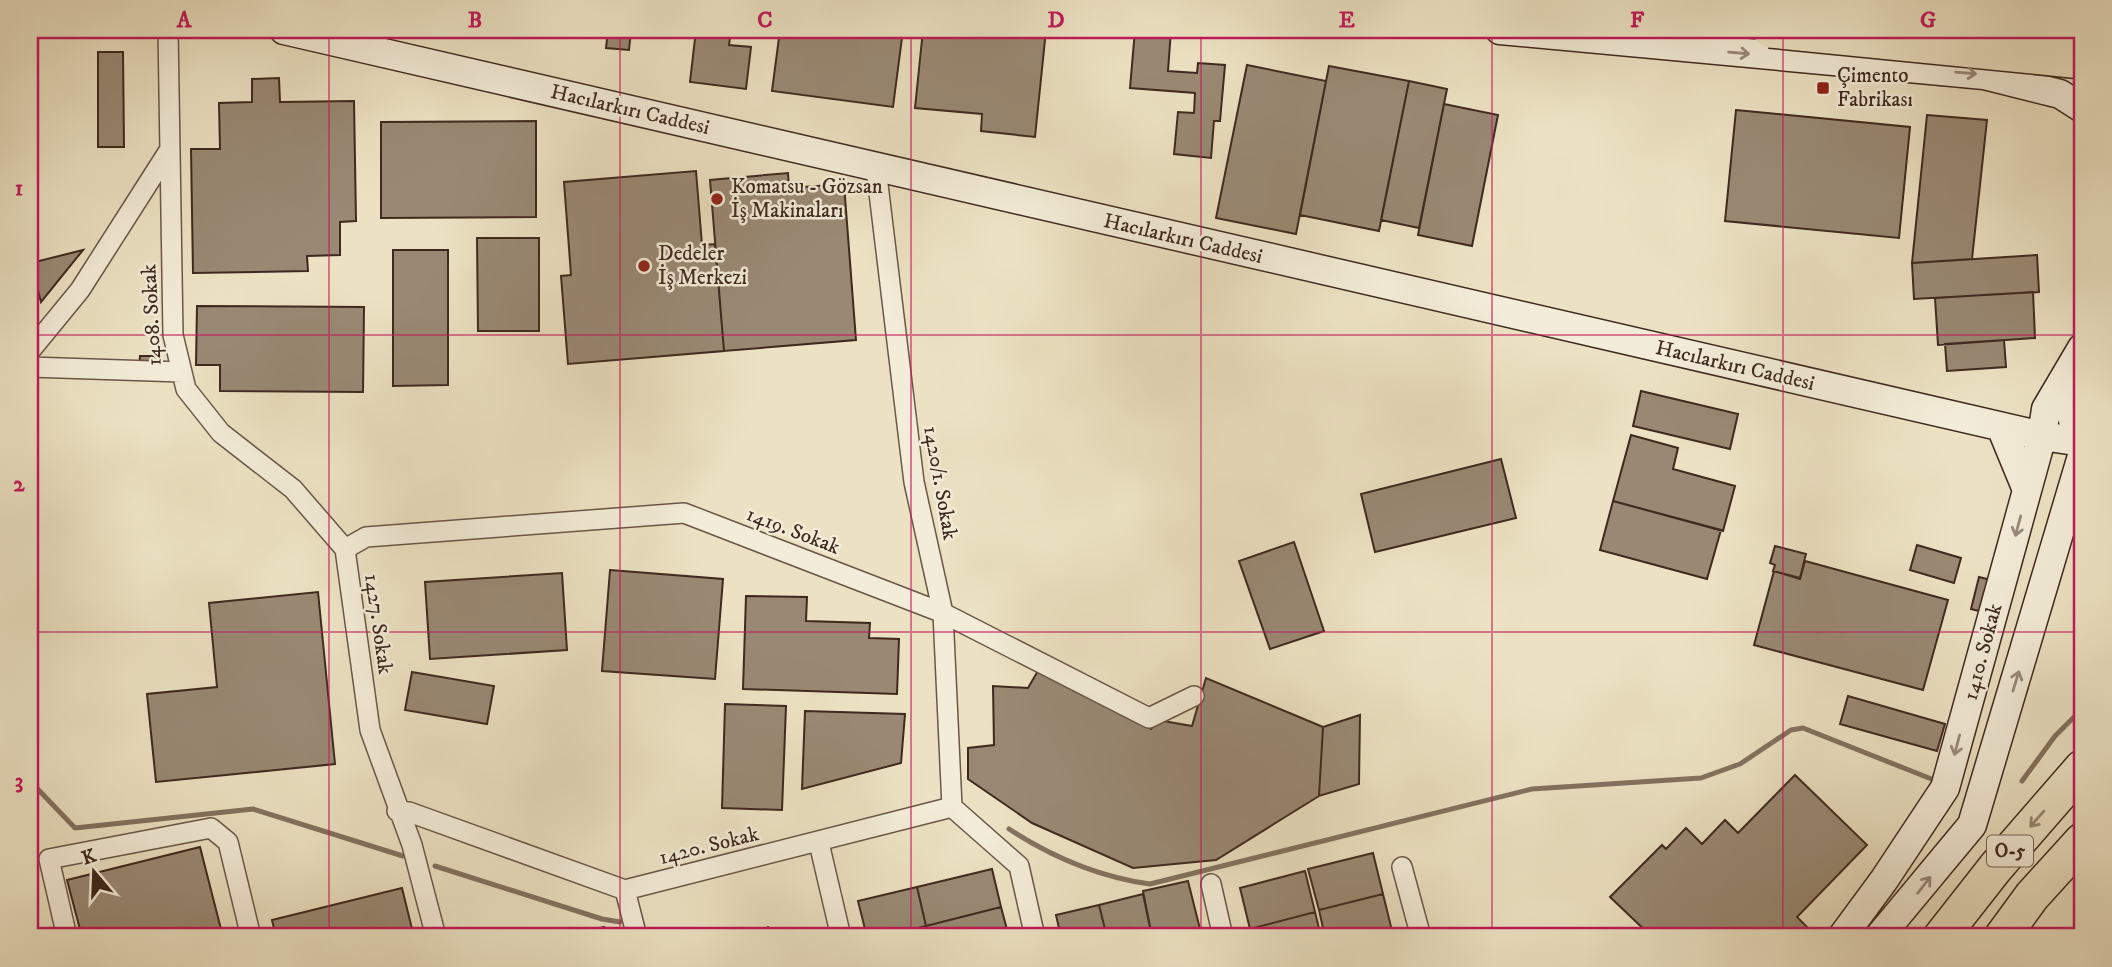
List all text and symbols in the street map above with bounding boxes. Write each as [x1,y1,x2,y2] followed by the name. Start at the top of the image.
[176,6,193,35] text: A
[468,6,482,35] text: B
[757,6,773,35] text: C
[1047,6,1065,35] text: D
[1339,6,1355,35] text: E
[1630,6,1645,35] text: F
[1920,6,1936,35] text: G
[1727,46,1750,59] one-way arrow
[1837,63,1913,113] place label: Çimento Fabrikası
[1954,67,1976,80] one-way arrow
[548,79,712,141] street label: Hacılarkırı Caddesi
[1815,80,1831,96] marker: Çimento Fabrikası
[15,174,23,203] text: 1
[731,174,883,224] place label: Komatsu - Gözsan İş Makinaları
[709,191,725,207] marker: Komatsu - Gözsan İş Makinaları
[1101,208,1265,270] street label: Hacılarkırı Caddesi
[658,241,747,291] place label: Dedeler İş Merkezi
[636,258,652,274] marker: Dedeler İş Merkezi
[136,263,168,367] street label: 1408. Sokak
[1653,335,1817,397] street label: Hacılarkırı Caddesi
[917,424,963,543] street label: 1420/1. Sokak
[13,470,25,499] text: 2
[742,501,844,561] street label: 1419. Sokak
[2010,514,2023,536] one-way arrow
[358,572,398,676] street label: 1427. Sokak
[1958,600,2009,703] street label: 1410. Sokak
[2011,671,2024,693] one-way arrow
[1950,733,1963,756] one-way arrow
[15,767,23,796] text: 3
[2029,810,2045,828] one-way arrow
[656,821,762,871] street label: 1420. Sokak
[1987,836,2033,866] road number: O-5
[60,838,130,908] north arrow
[79,844,100,870] text: K
[1916,877,1931,895] one-way arrow

